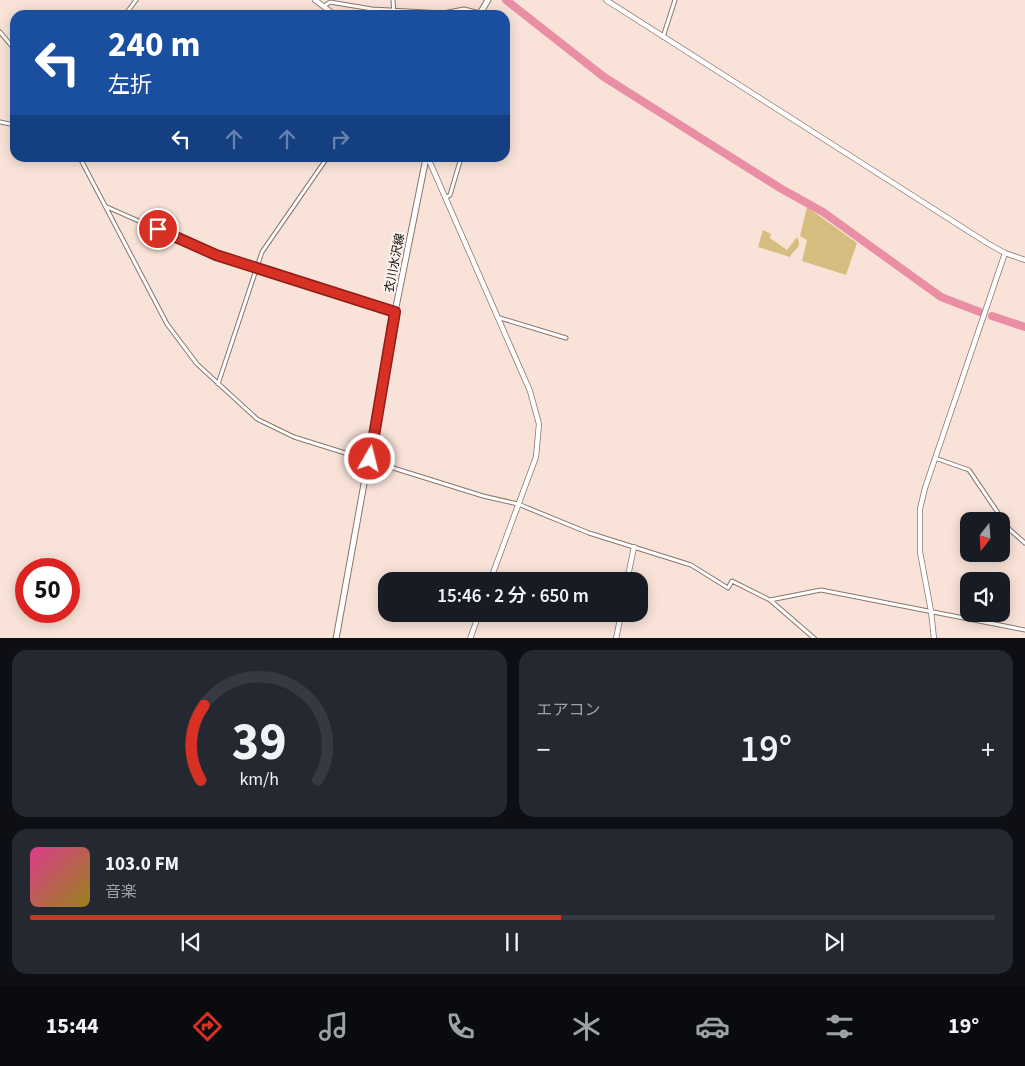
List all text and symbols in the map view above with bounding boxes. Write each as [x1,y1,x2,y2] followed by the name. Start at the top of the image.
[108,20,200,70] text: 240 m
[25,30,90,95] icon: left
[108,69,152,101] text: 左折
[167,125,195,153] icon: left
[220,125,248,153] icon: ahead
[273,125,301,153] icon: ahead
[326,125,354,153] icon: right
[137,208,179,250] pin
[144,215,172,243] icon: arrive
[381,232,409,294] street label: 衣川水沢線
[343,432,395,484] position arrow
[960,512,1010,562] north arrow
[960,512,1010,622] map controls
[15,558,80,623] speed limit sign: 50
[960,572,1010,622] button: sound
[437,583,589,610] text: 15:46 · 2 分 · 650 m
[537,699,601,721] text: エアコン
[232,706,287,780] text: 39
[740,722,792,776] text: 19°
[537,730,550,770] text: −
[981,730,995,770] text: +
[239,767,279,792] text: km/h
[105,851,179,878] text: 103.0 FM
[105,881,137,903] text: 音楽
[177,928,205,956] icon: previous
[498,928,526,956] icon: pause
[820,928,848,956] icon: next
[190,1009,225,1044] icon: directions
[316,1009,351,1044] icon: music
[443,1009,478,1044] icon: phone
[569,1009,604,1044] icon: climate
[695,1009,730,1044] icon: car
[822,1009,857,1044] icon: filters
[46,1010,99,1042] text: 15:44
[948,1010,979,1042] text: 19°

